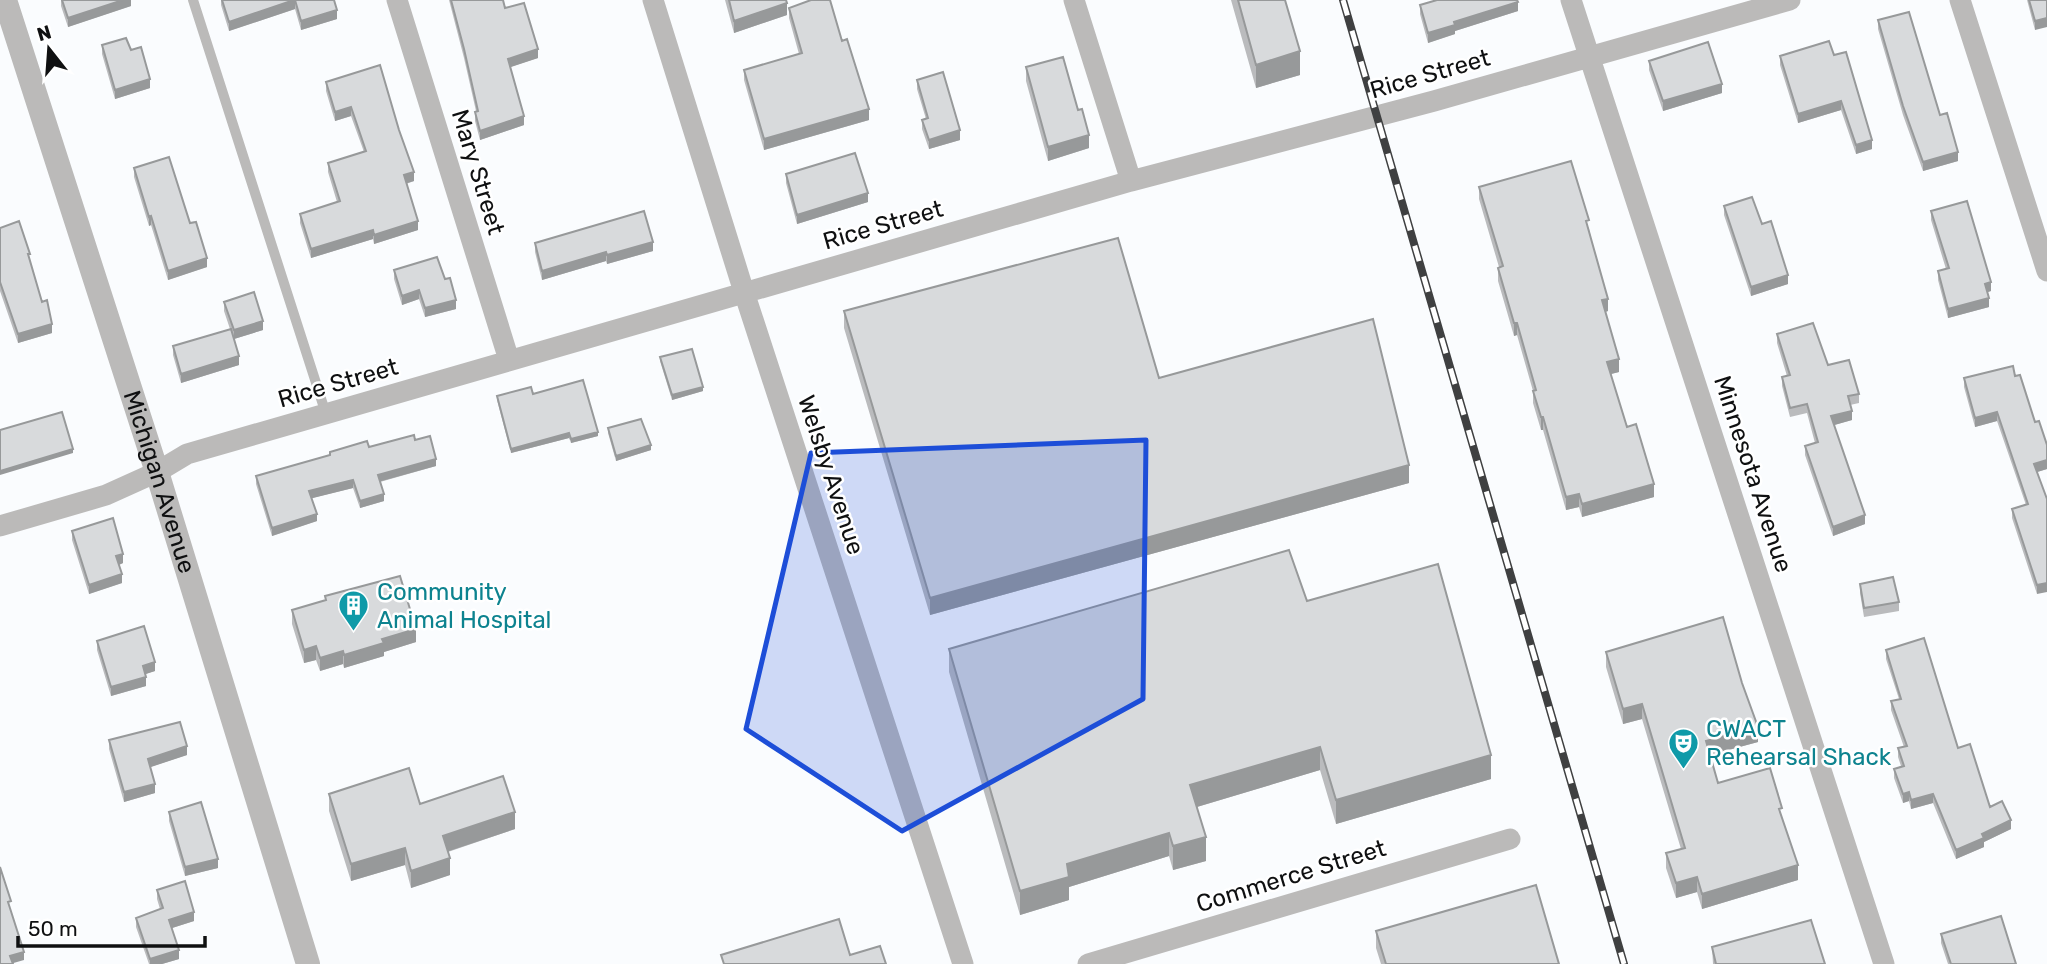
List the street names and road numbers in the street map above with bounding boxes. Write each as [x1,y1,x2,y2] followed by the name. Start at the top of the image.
[1367,44,1493,104] street label: Rice Street
[446,106,510,238] street label: Mary Street
[820,195,946,255] street label: Rice Street
[275,353,401,413] street label: Rice Street
[1708,372,1798,576] street label: Minnesota Avenue
[118,387,201,577] street label: Michigan Avenue
[792,392,870,558] street label: Welsby Avenue
[1193,834,1389,918] street label: Commerce Street

